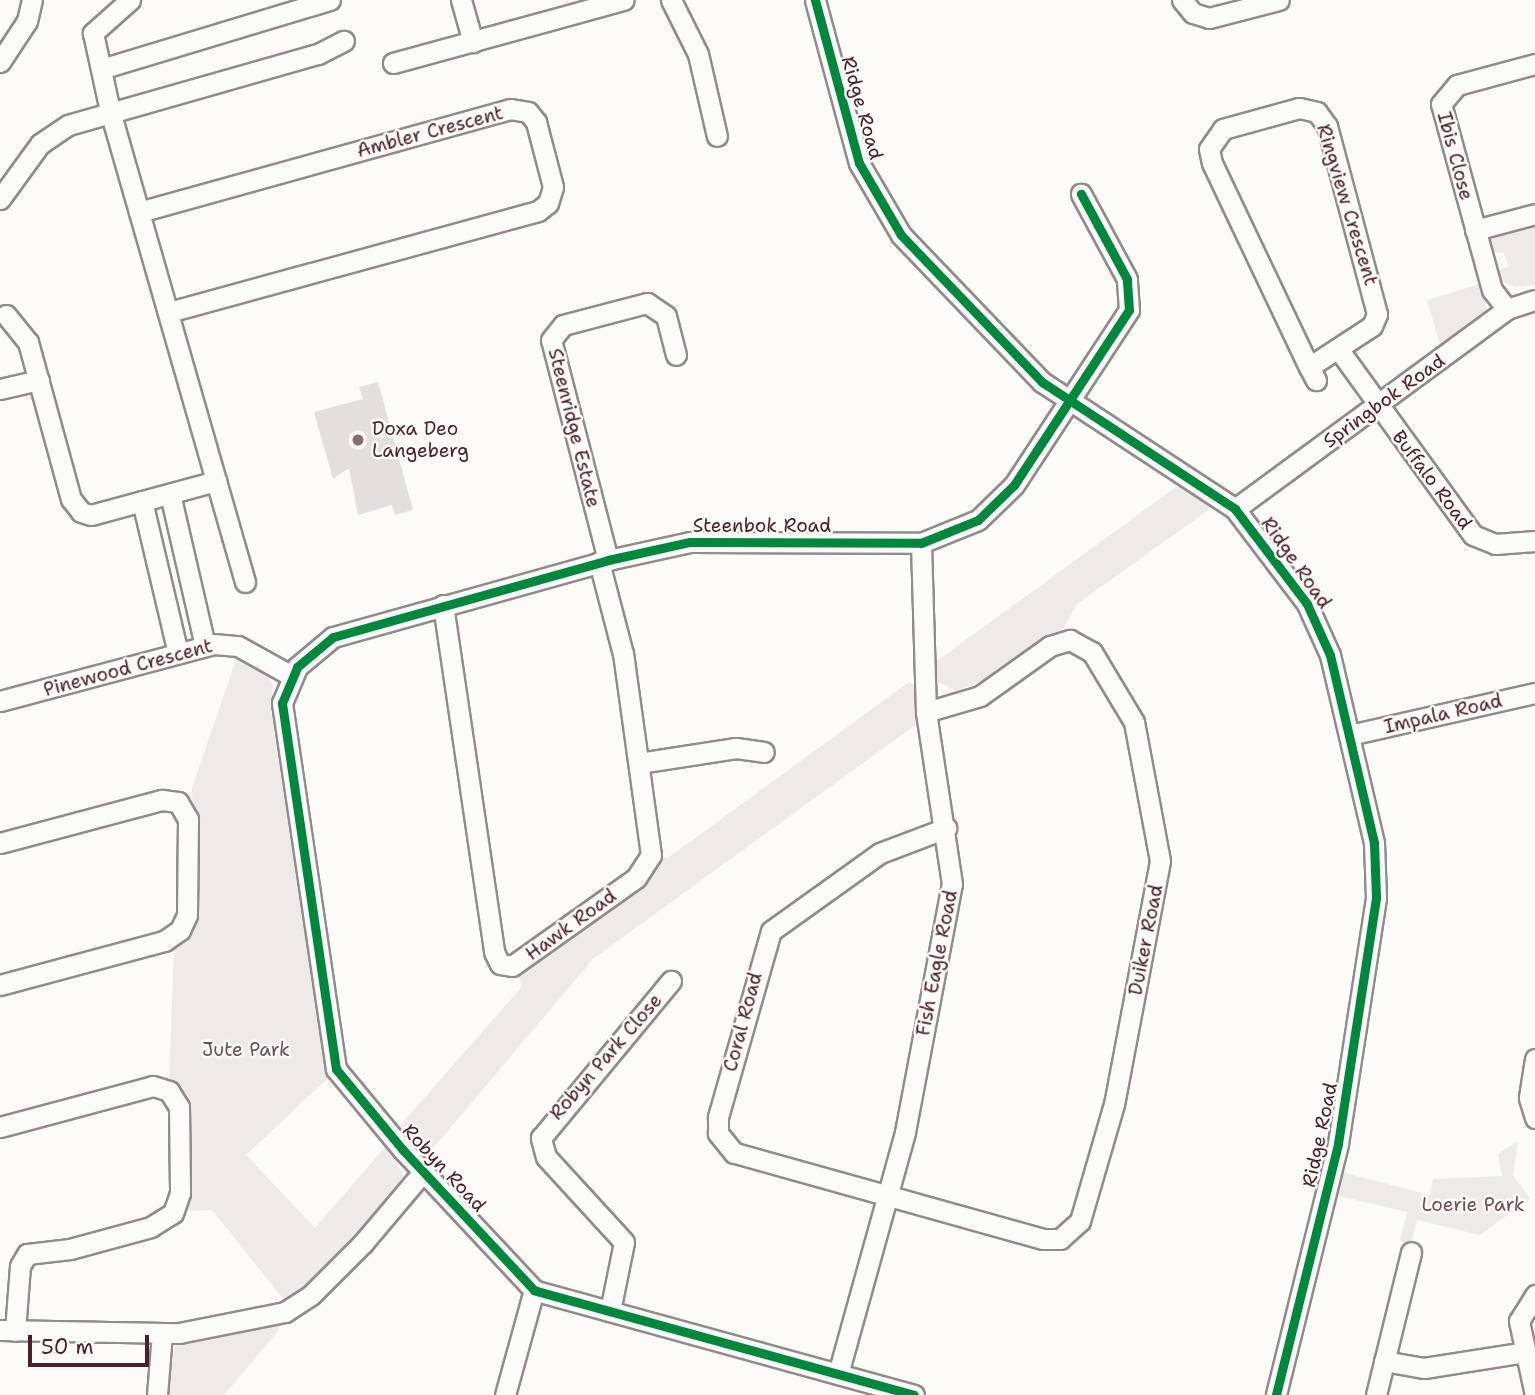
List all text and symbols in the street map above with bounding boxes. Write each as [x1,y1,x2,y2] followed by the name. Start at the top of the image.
[836,54,888,162] street label: Ridge Road
[354,101,506,163] street label: Ambler Crescent
[1432,109,1478,203] street label: Ibis Close
[1312,122,1382,288] street label: Ringview Crescent
[543,346,605,510] street label: Steenridge Estate
[1319,349,1449,453] street label: Springbok Road
[372,418,469,462] place label: Doxa Deo Langeberg
[1387,426,1477,534] street label: Buffalo Road
[350,432,366,448] marker: Doxa Deo Langeberg
[1256,513,1336,613] street label: Ridge Road
[693,515,831,537] street label: Steenbok Road
[41,634,215,702] street label: Pinewood Crescent
[1382,689,1504,739] street label: Impala Road
[1124,883,1168,997] street label: Duiker Road
[521,884,621,966] street label: Hawk Road
[912,888,962,1038] street label: Fish Eagle Road
[719,970,767,1074] street label: Coral Road
[545,989,667,1125] street label: Robyn Park Close
[202,1039,290,1061] park label: Jute Park
[1298,1081,1342,1189] street label: Ridge Road
[398,1119,490,1217] street label: Robyn Road
[1421,1194,1525,1216] park label: Loerie Park
[32,1322,152,1366] scale bar
[41,1333,94,1361] text: 50 m

